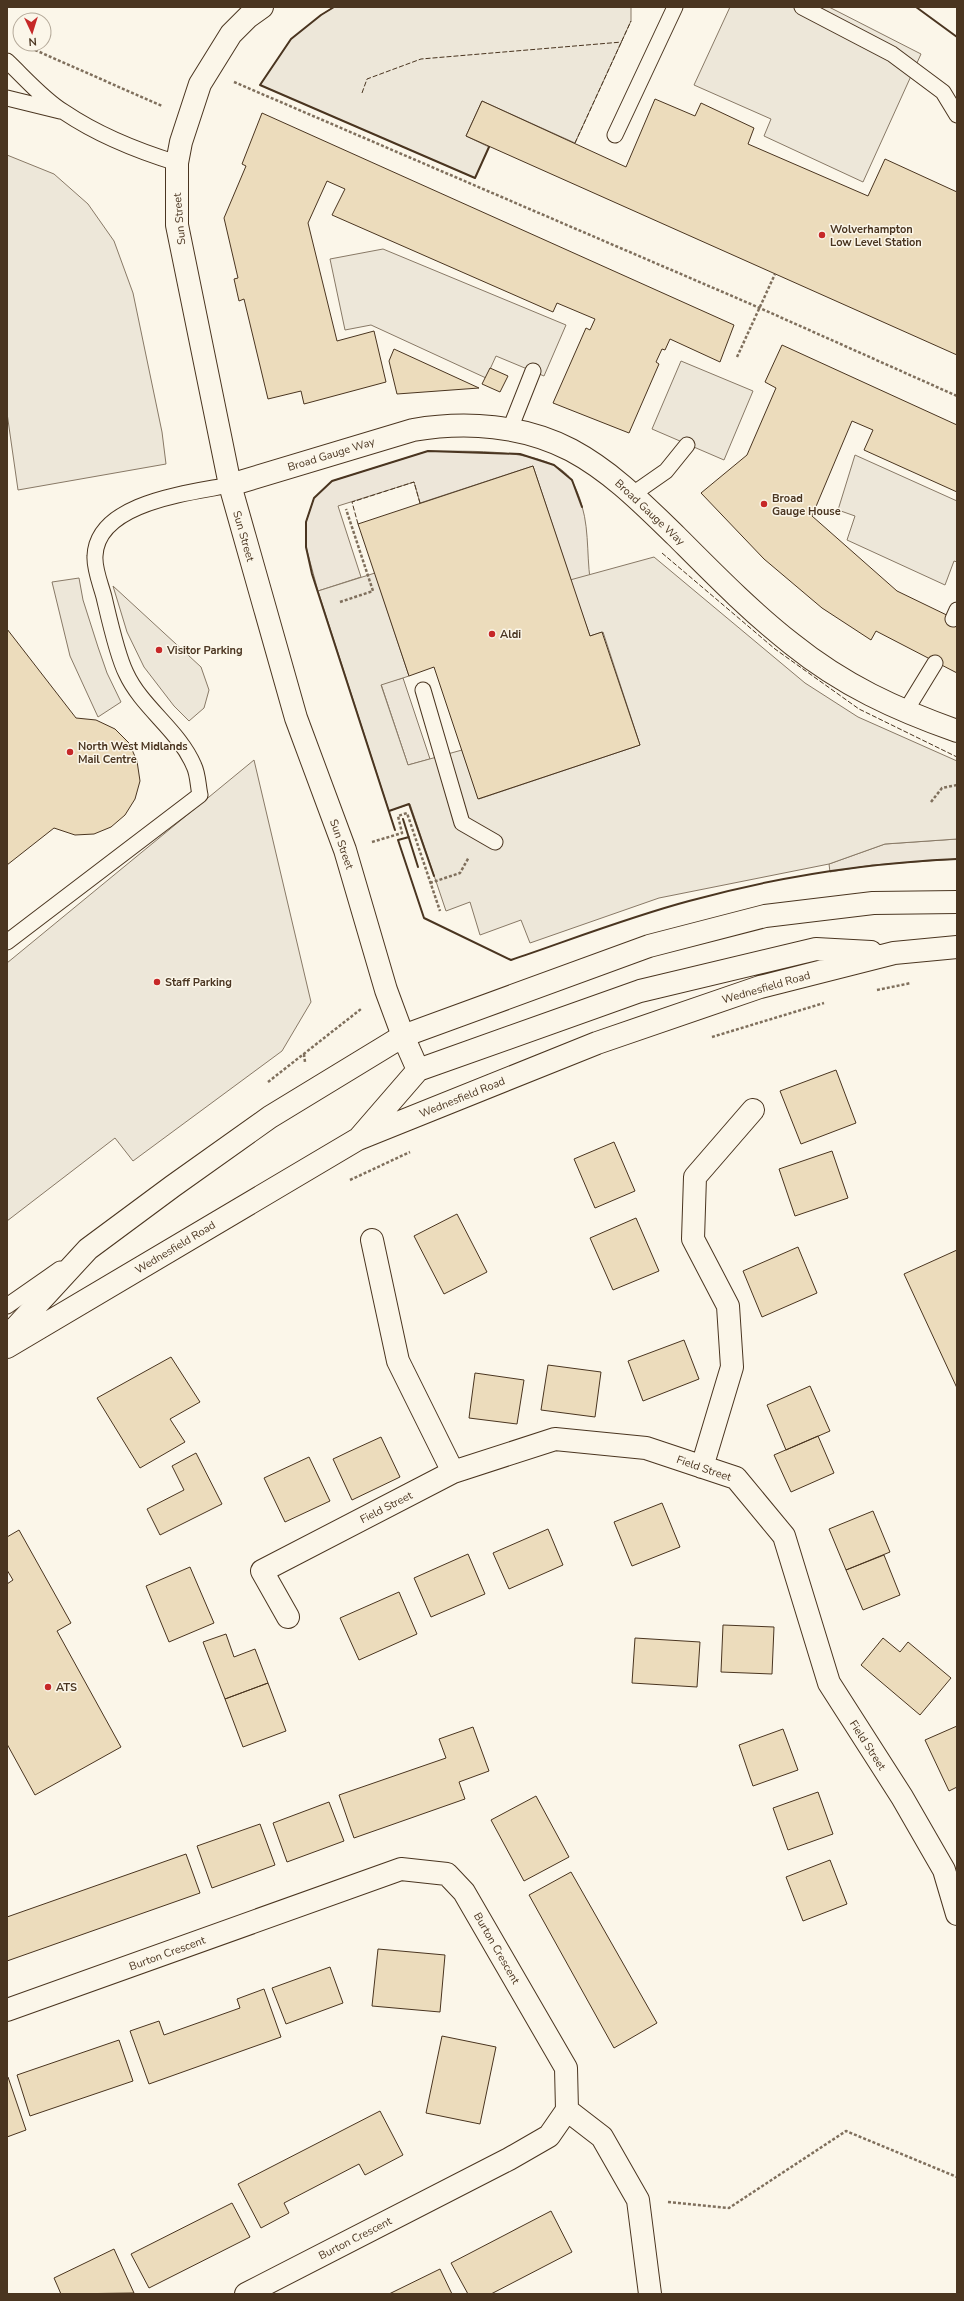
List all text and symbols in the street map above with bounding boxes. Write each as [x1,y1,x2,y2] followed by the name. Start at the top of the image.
[12,12,52,52] north arrow
[28,34,37,49] text: N
[170,192,189,246] street label: Sun Street
[830,222,922,250] place label: Wolverhampton Low Level Station
[817,230,827,240] marker: Wolverhampton Low Level Station
[286,434,377,475] street label: Broad Gauge Way
[611,476,688,549] street label: Broad Gauge Way
[772,491,841,519] place label: Broad Gauge House
[759,499,769,509] marker: Broad Gauge House
[229,509,258,563] street label: Sun Street
[500,627,521,642] place label: Aldi
[487,629,497,639] marker: Aldi
[166,643,243,658] place label: Visitor Parking
[154,645,164,655] marker: Visitor Parking
[78,739,188,767] place label: North West Midlands Mail Centre
[65,747,75,757] marker: North West Midlands Mail Centre
[326,817,357,871] street label: Sun Street
[720,968,812,1007] street label: Wednesfield Road
[165,975,232,990] place label: Staff Parking
[152,977,162,987] marker: Staff Parking
[417,1073,507,1121] street label: Wednesfield Road
[132,1218,218,1277] street label: Wednesfield Road
[674,1452,733,1485] street label: Field Street
[357,1488,415,1527] street label: Field Street
[56,1680,77,1695] place label: ATS
[43,1682,53,1692] marker: ATS
[846,1717,889,1773] street label: Field Street
[470,1910,523,1987] street label: Burton Crescent
[127,1933,208,1974] street label: Burton Crescent
[316,2213,394,2263] street label: Burton Crescent

